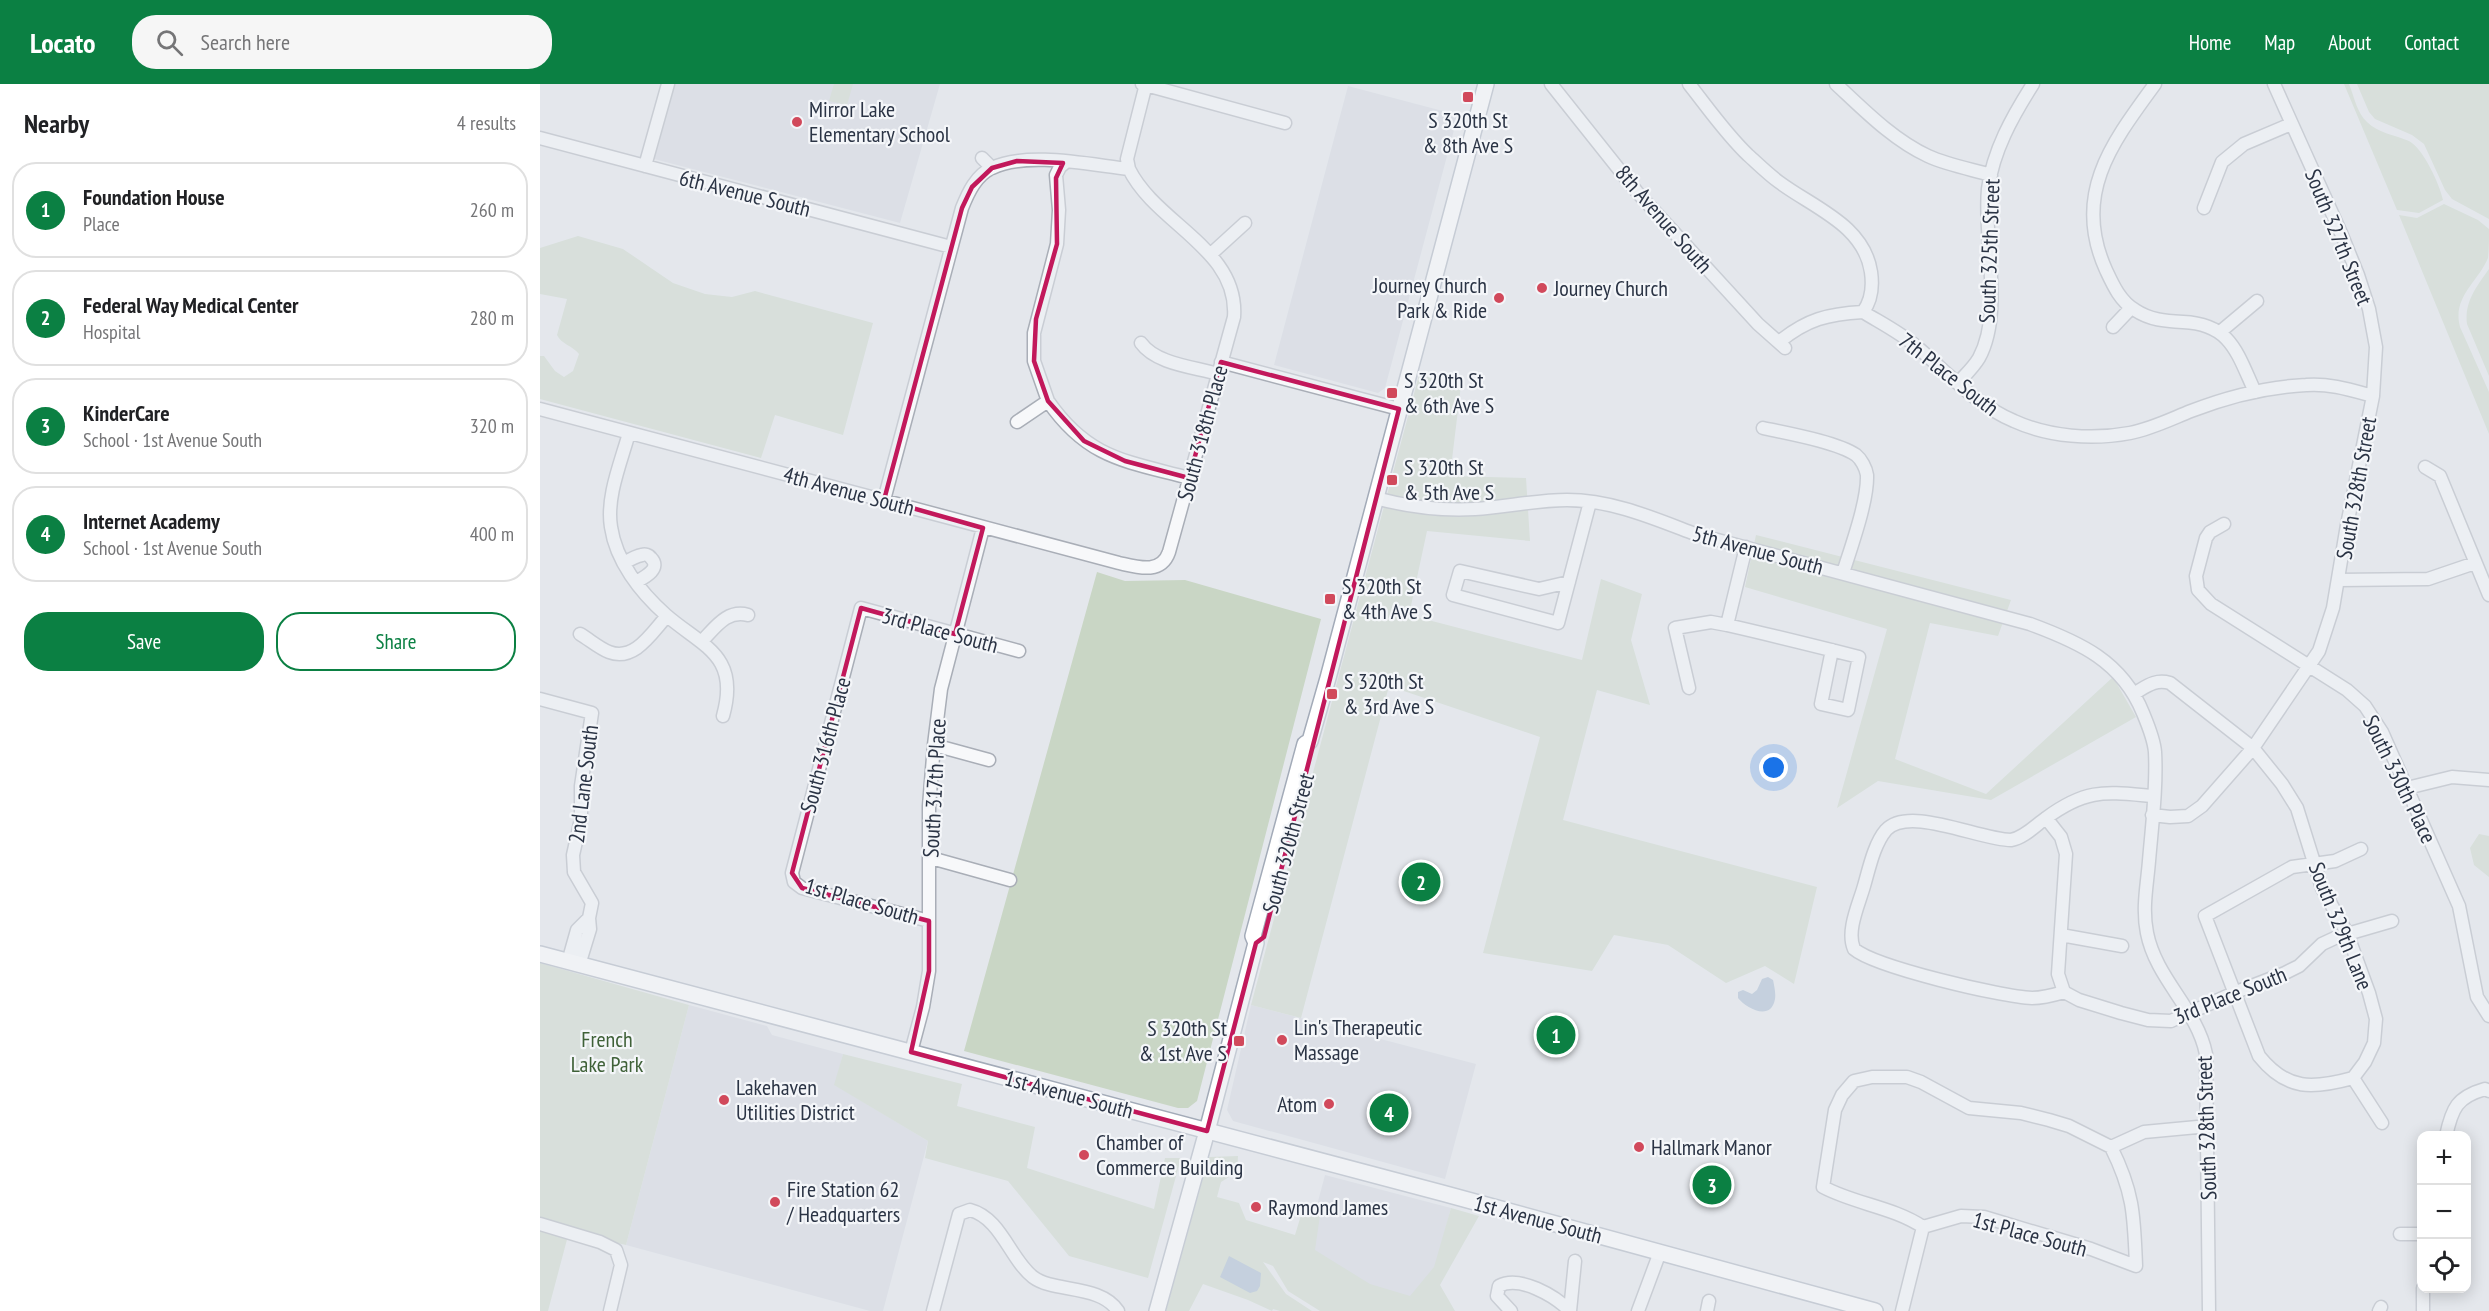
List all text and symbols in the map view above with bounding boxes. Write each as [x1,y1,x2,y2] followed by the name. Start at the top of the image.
[132,15,552,69] search box
[30,24,96,61] text: Locato
[153,26,186,59] icon: search
[201,28,290,56] text: Search here
[2189,29,2231,56] text: Home
[2264,29,2295,56] text: Map
[2328,29,2371,56] text: About
[2404,29,2459,56] text: Contact
[1461,90,1475,104] marker: S 320th St & 8th Ave S
[809,95,951,148] place label: Mirror Lake Elementary School
[1423,106,1513,159] place label: S 320th St & 8th Ave S
[24,107,89,140] text: Nearby
[457,110,516,136] text: 4 results
[790,115,804,129] marker: Mirror Lake Elementary School
[1609,159,1719,279] street label: 8th Avenue South
[677,163,813,223] street label: 6th Avenue South
[2299,165,2379,309] street label: South 327th Street
[1972,178,2006,324] street label: South 325th Street
[83,183,225,211] text: Foundation House
[41,197,50,223] text: 1
[470,197,514,223] text: 260 m
[83,211,120,237] text: Place
[1372,271,1487,324] place label: Journey Church Park & Ride
[1553,274,1668,302] place label: Journey Church
[1535,281,1549,295] marker: Journey Church
[83,291,299,319] text: Federal Way Medical Center
[1492,291,1506,305] marker: Journey Church Park & Ride
[41,305,50,331] text: 2
[470,305,514,331] text: 280 m
[83,319,140,345] text: Hospital
[1893,326,2005,422] street label: 7th Place South
[1170,362,1234,504] street label: South 318th Place
[1404,366,1494,419] place label: S 320th St & 6th Ave S
[1385,386,1399,400] marker: S 320th St & 6th Ave S
[83,399,170,427] text: KinderCare
[41,413,50,439] text: 3
[470,413,514,439] text: 320 m
[2330,414,2382,562] street label: South 328th Street
[83,427,262,453] text: School · 1st Avenue South
[1404,453,1494,506] place label: S 320th St & 5th Ave S
[781,460,917,522] street label: 4th Avenue South
[1385,473,1399,487] marker: S 320th St & 5th Ave S
[83,507,220,535] text: Internet Academy
[1690,519,1826,581] street label: 5th Avenue South
[41,521,50,547] text: 4
[470,521,514,547] text: 400 m
[83,535,262,561] text: School · 1st Avenue South
[1342,572,1432,625] place label: S 320th St & 4th Ave S
[1323,592,1337,606] marker: S 320th St & 4th Ave S
[879,601,1001,659] street label: 3rd Place South
[24,612,264,671] button: Save
[276,612,516,671] button: Share
[1344,667,1434,720] place label: S 320th St & 3rd Ave S
[793,674,857,816] street label: South 316th Place
[1325,687,1339,701] marker: S 320th St & 3rd Ave S
[2357,710,2443,848] street label: South 330th Place
[916,718,952,858] street label: South 317th Place
[562,723,604,845] street label: 2nd Lane South
[1759,753,1788,782] your location
[1256,770,1320,916] street label: South 320th Street
[2303,858,2379,994] street label: South 329th Lane
[1402,860,1440,904] pin: 2
[802,871,922,931] street label: 1st Place South
[2169,960,2291,1030] street label: 3rd Place South
[1536,1012,1576,1058] pin: 1
[1294,1013,1422,1066] place label: Lin's Therapeutic Massage
[1139,1014,1227,1067] place label: S 320th St & 1st Ave S
[571,1025,644,1078] park label: French Lake Park
[1275,1033,1289,1047] marker: Lin's Therapeutic Massage
[1232,1034,1246,1048] marker: S 320th St & 1st Ave S
[2189,1055,2223,1201] street label: South 328th Street
[1002,1063,1136,1125] street label: 1st Avenue South
[736,1073,855,1126] place label: Lakehaven Utilities District
[1277,1090,1317,1118] place label: Atom
[1370,1090,1408,1136] pin: 4
[717,1093,731,1107] marker: Lakehaven Utilities District
[1322,1097,1336,1111] marker: Atom
[1096,1128,1243,1181] place label: Chamber of Commerce Building
[2417,1131,2471,1293] map controls
[2417,1131,2471,1185] button: +
[1651,1133,1772,1161] place label: Hallmark Manor
[1632,1140,1646,1154] marker: Hallmark Manor
[1077,1148,1091,1162] marker: Chamber of Commerce Building
[1692,1162,1732,1208] pin: 3
[786,1175,900,1228] place label: Fire Station 62 / Headquarters
[2417,1185,2471,1239] button: −
[1471,1188,1605,1250] street label: 1st Avenue South
[1268,1193,1388,1221] place label: Raymond James
[768,1195,782,1209] marker: Fire Station 62 / Headquarters
[1249,1200,1263,1214] marker: Raymond James
[1970,1205,2090,1263] street label: 1st Place South
[2417,1239,2471,1293] button: locate

